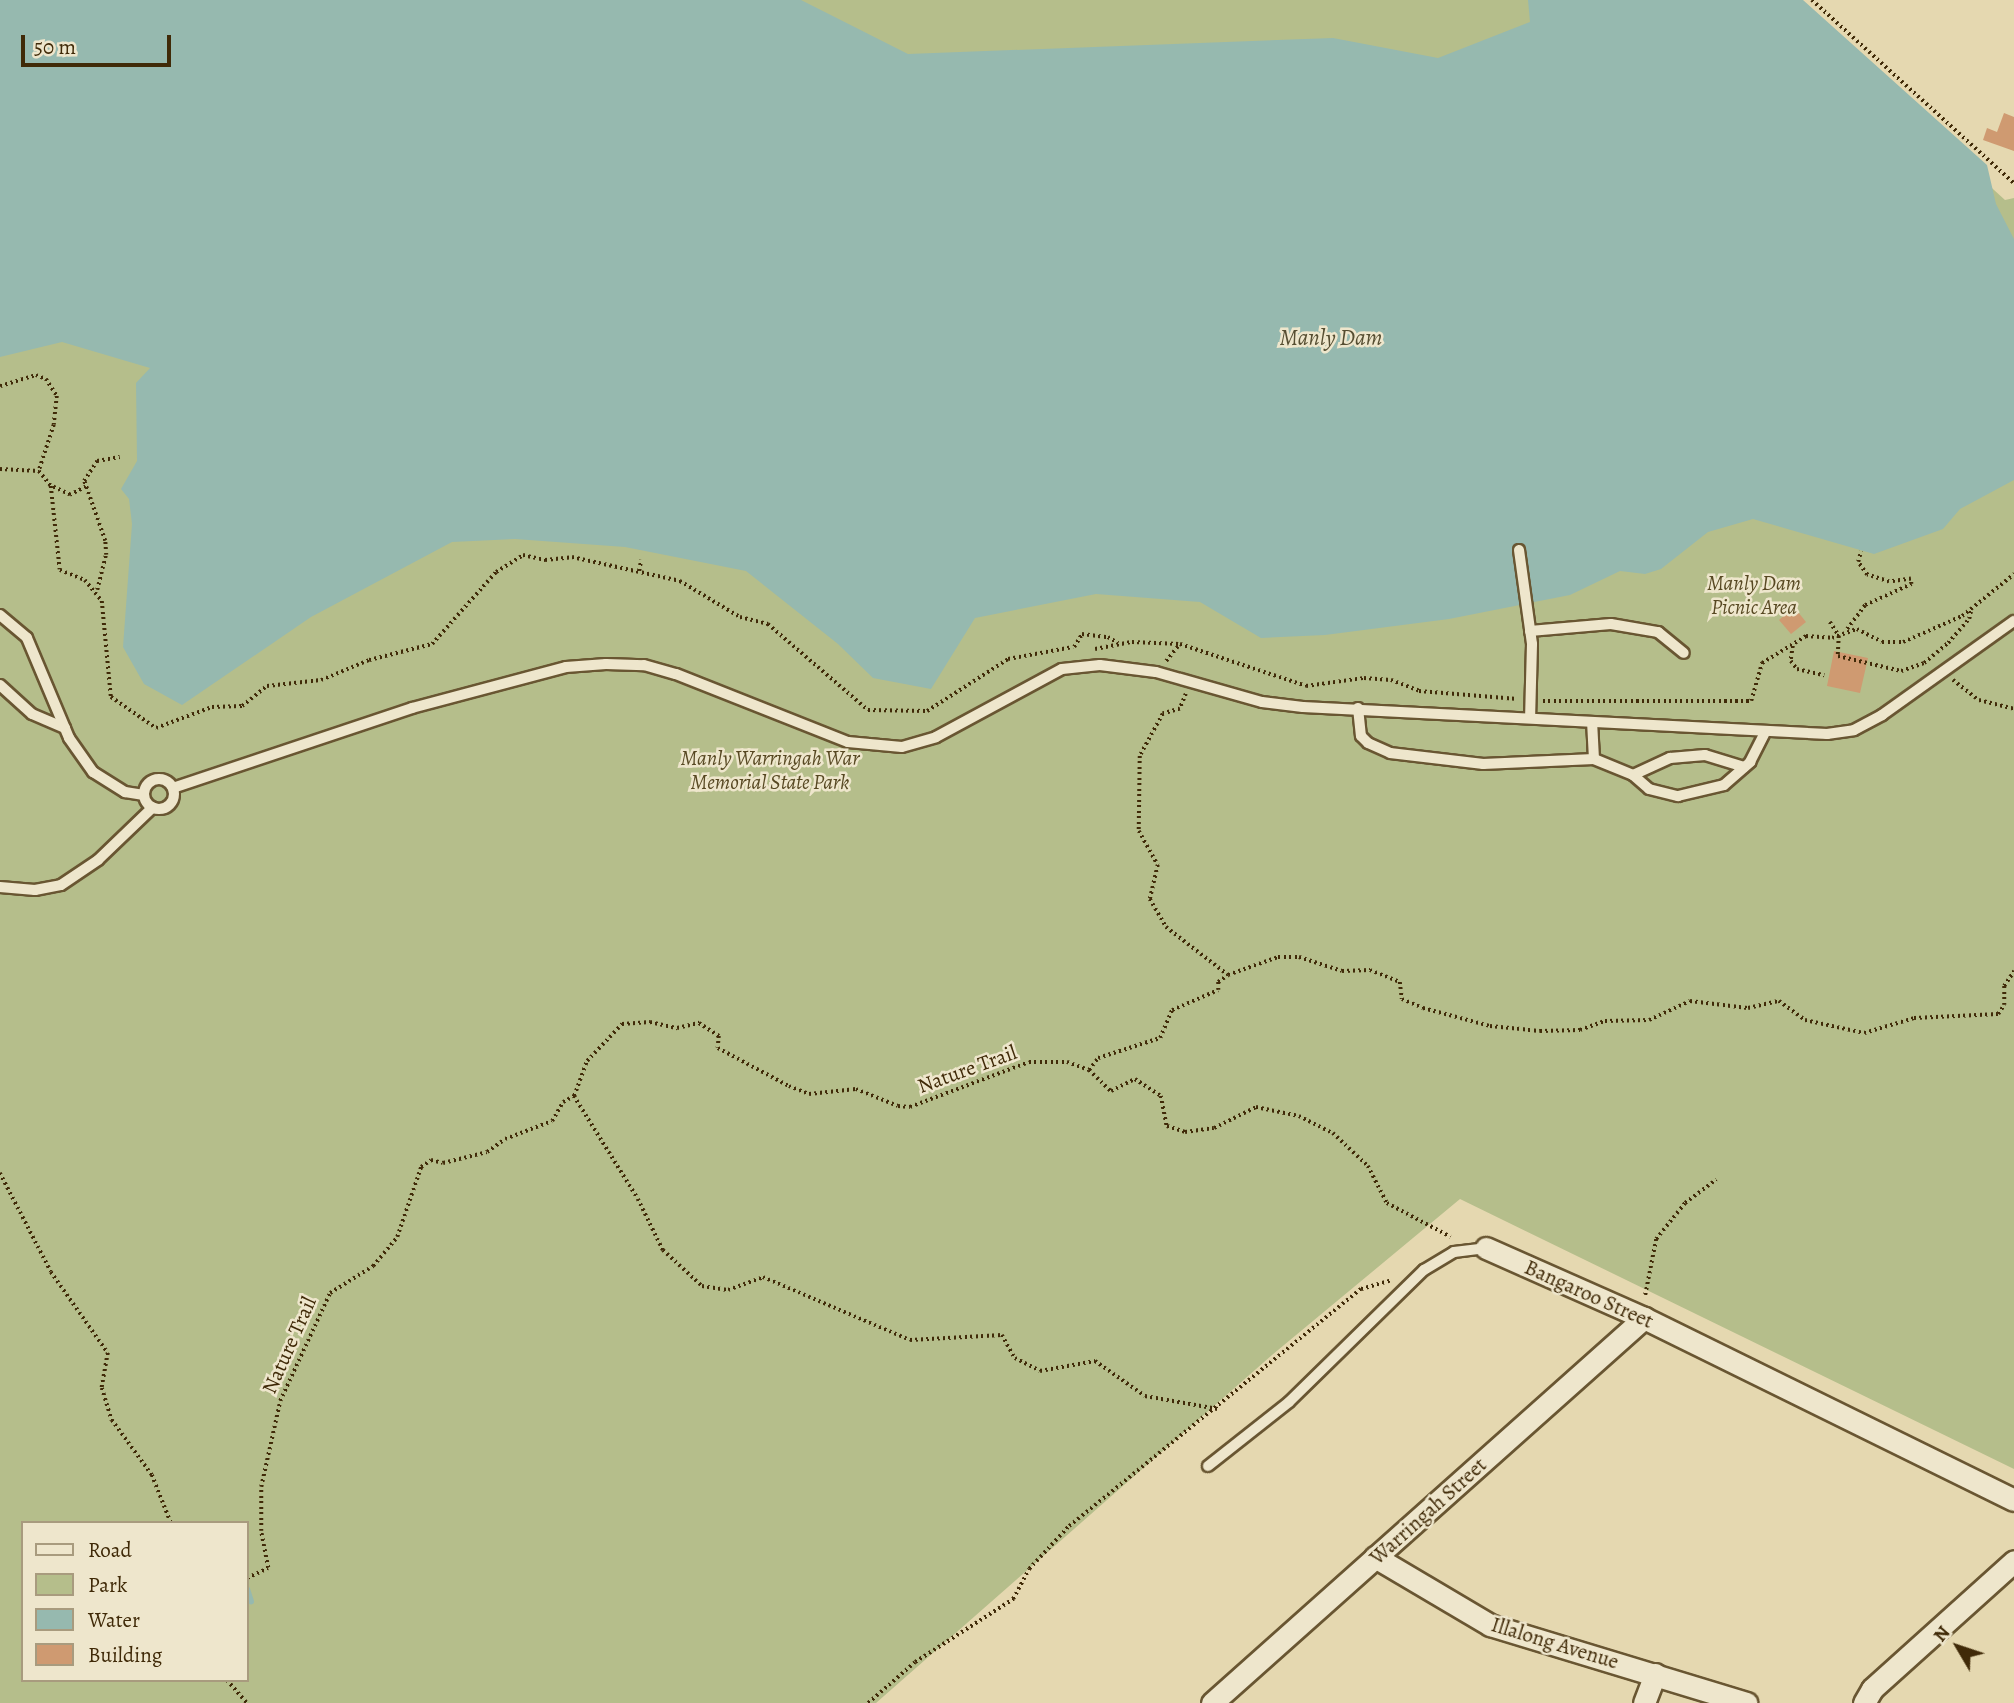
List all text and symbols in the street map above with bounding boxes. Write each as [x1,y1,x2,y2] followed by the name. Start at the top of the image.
[24,21,175,65] scale bar
[34,33,76,61] text: 50 m
[1279,324,1383,352] water label: Manly Dam
[1707,570,1801,620] park label: Manly Dam Picnic Area
[680,745,860,795] park label: Manly Warringah War Memorial State Park
[914,1039,1020,1099] street label: Nature Trail
[1521,1254,1657,1334] street label: Bangaroo Street
[256,1293,322,1397] street label: Nature Trail
[1364,1452,1492,1570] street label: Warringah Street
[21,1521,248,1682] legend
[88,1536,132,1564] text: Road
[88,1571,127,1599] text: Park
[88,1606,140,1634] text: Water
[1488,1612,1622,1674] street label: Illalong Avenue
[1923,1612,1993,1682] north arrow
[1927,1620,1956,1647] text: N
[88,1641,162,1669] text: Building

